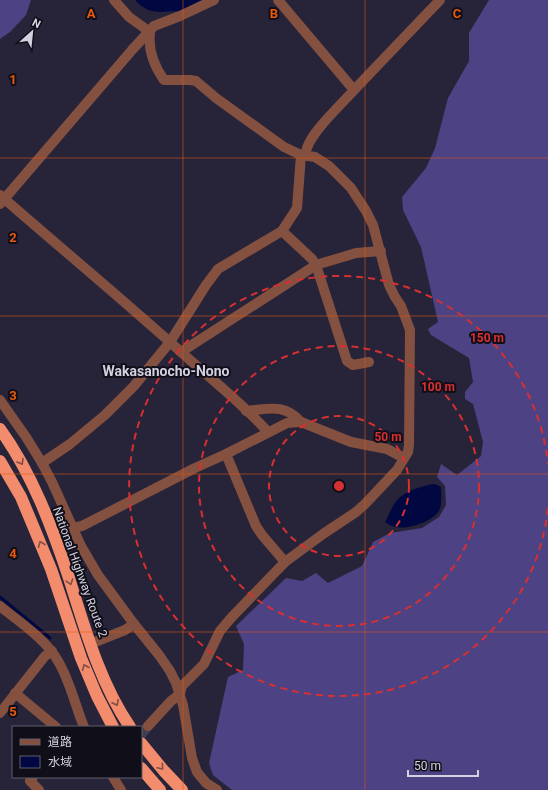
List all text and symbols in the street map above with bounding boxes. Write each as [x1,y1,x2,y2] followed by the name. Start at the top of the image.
[87,6,96,21] text: A
[270,6,278,21] text: B
[453,6,462,21] text: C
[12,12,52,52] north arrow
[30,16,43,31] text: N
[9,72,17,87] text: 1
[9,230,17,245] text: 2
[470,331,504,345] text: 150 m
[102,363,230,379] district label: Wakasanocho-Nono
[421,380,455,394] text: 100 m
[9,388,17,403] text: 3
[374,430,402,444] text: 50 m
[16,458,24,465] one-way arrow
[332,479,346,493] centre of rings
[50,505,110,639] street label: National Highway Route 2
[38,541,46,549] one-way arrow
[9,546,17,561] text: 4
[65,579,74,586] one-way arrow
[81,663,89,670] one-way arrow
[112,699,119,707] one-way arrow
[9,704,17,719] text: 5
[12,726,142,778] legend
[48,735,72,749] text: 道路
[408,752,478,778] scale bar
[48,755,72,769] text: 水域
[414,759,441,773] text: 50 m
[156,763,163,770] one-way arrow

